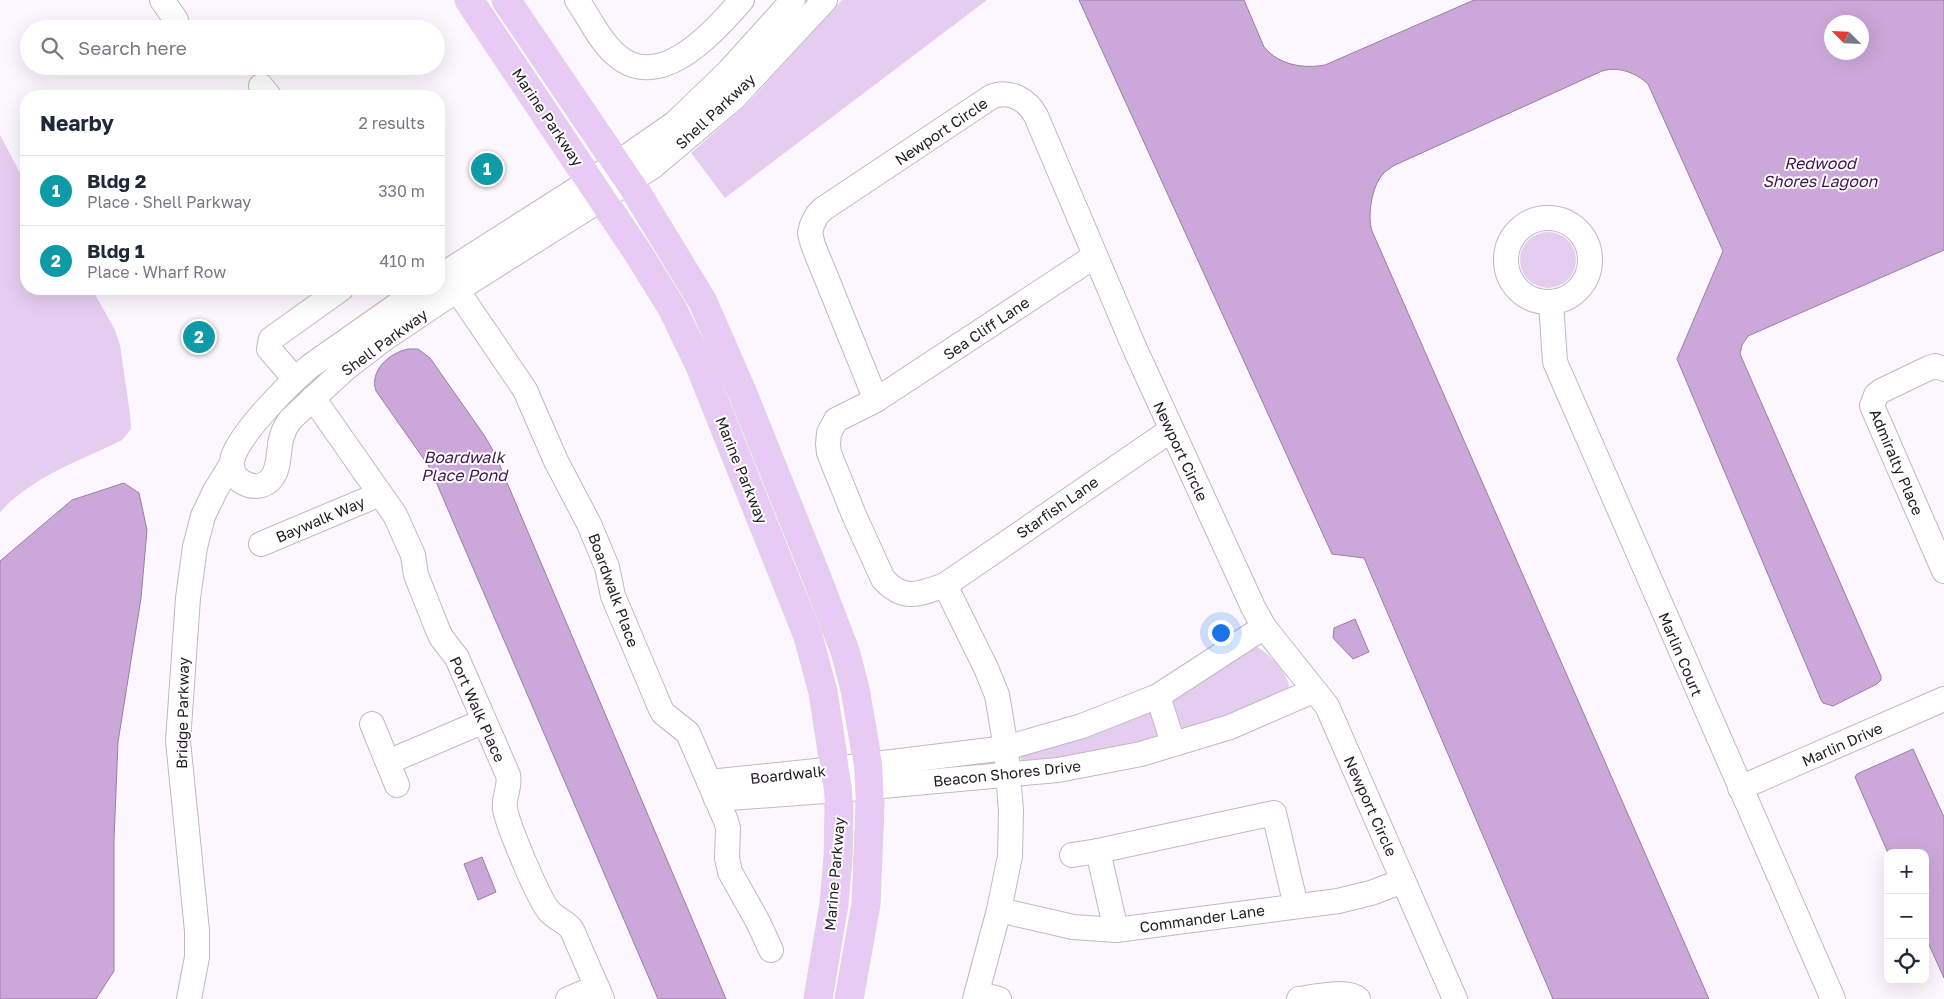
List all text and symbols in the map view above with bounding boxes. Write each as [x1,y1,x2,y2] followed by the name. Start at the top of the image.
[1824,15,1869,60] north arrow
[20,20,445,75] search box
[38,34,66,62] icon: search
[78,36,187,59] text: Search here
[509,65,588,170] street label: Marine Parkway
[672,69,759,152] street label: Shell Parkway
[891,93,991,169] street label: Newport Circle
[40,110,114,136] text: Nearby
[359,113,425,133] text: 2 results
[471,150,503,188] pin: 1
[1763,153,1879,191] water label: Redwood Shores Lagoon
[87,169,146,192] text: Bldg 2
[52,181,60,201] text: 1
[378,181,425,201] text: 330 m
[87,192,251,212] text: Place · Shell Parkway
[87,239,145,262] text: Bldg 1
[51,251,61,271] text: 2
[379,251,425,271] text: 410 m
[87,262,226,282] text: Place · Wharf Row
[940,293,1033,363] street label: Sea Cliff Lane
[337,304,431,379] street label: Shell Parkway
[183,318,215,356] pin: 2
[1150,398,1212,504] street label: Newport Circle
[1867,406,1928,518] street label: Admiralty Place
[712,414,772,527] street label: Marine Parkway
[421,447,509,485] water label: Boardwalk Place Pond
[1013,472,1101,542] street label: Starfish Lane
[273,492,368,546] street label: Baywalk Way
[585,531,643,650] street label: Boardwalk Place
[1655,609,1707,699] street label: Marlin Court
[1208,620,1234,646] your location
[447,653,509,765] street label: Port Walk Place
[172,656,192,769] street label: Bridge Parkway
[1799,718,1885,770] street label: Marlin Drive
[1341,753,1401,859] street label: Newport Circle
[932,756,1082,790] street label: Beacon Shores Drive
[749,761,827,787] street label: Boardwalk
[820,816,848,932] street label: Marine Parkway
[1884,849,1929,984] map controls
[1884,849,1929,894] button: +
[1884,894,1929,939] button: −
[1138,900,1266,936] street label: Commander Lane
[1884,939,1929,984] button: locate

